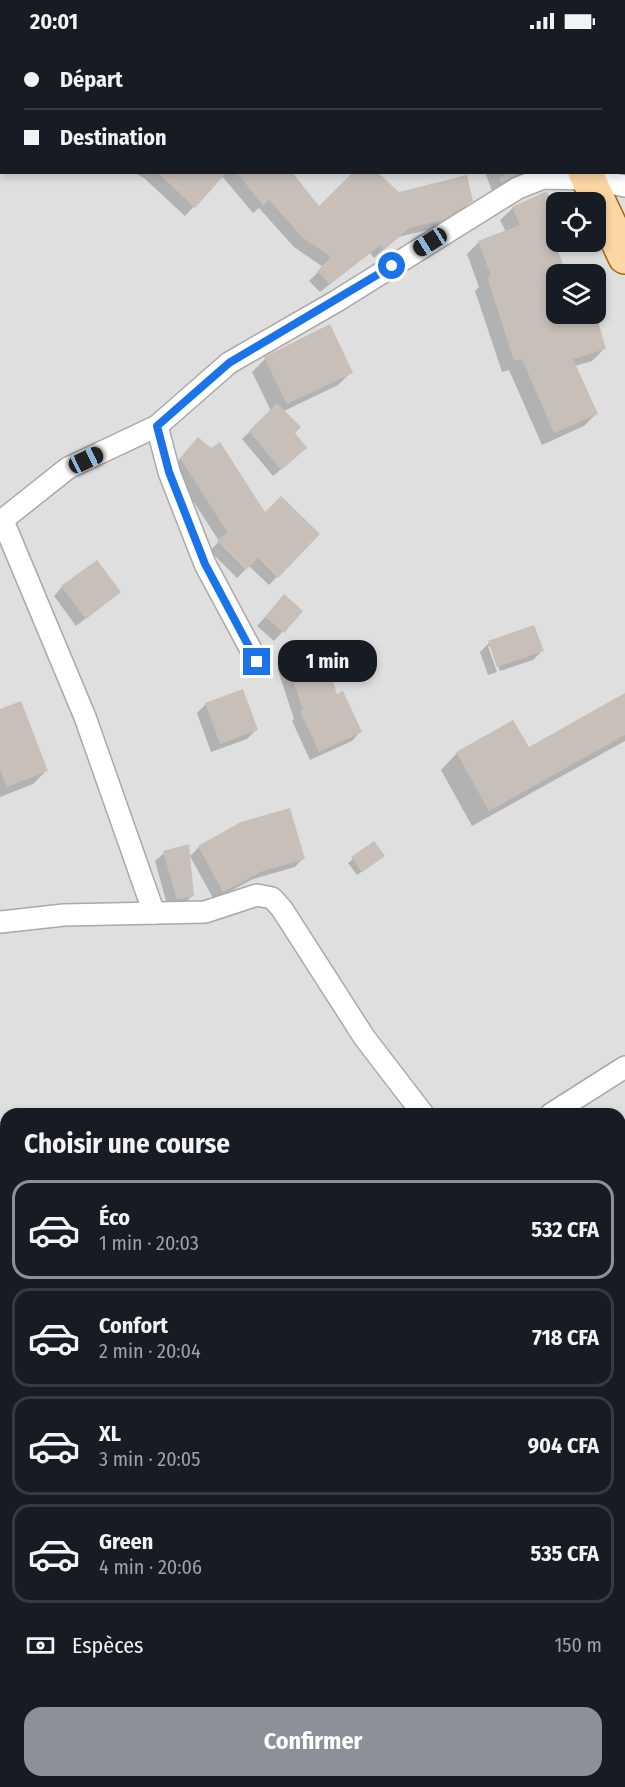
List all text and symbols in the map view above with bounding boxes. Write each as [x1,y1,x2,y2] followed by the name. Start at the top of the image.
[30,8,78,35] text: 20:01
[60,66,123,93] text: Départ
[60,124,167,151] text: Destination
[546,192,606,324] map controls
[546,192,606,252] button: locate
[410,225,450,259] car
[378,252,405,279] route start
[546,264,606,324] button: layers
[66,444,106,476] car
[278,641,377,683] callout: 1 min
[243,648,270,675] route end
[306,649,349,673] text: 1 min
[24,1128,230,1160] text: Choisir une course
[27,1203,81,1257] icon: car
[99,1204,130,1231] text: Éco
[531,1216,599,1243] text: 532 CFA
[99,1231,199,1255] text: 1 min · 20:03
[27,1311,81,1365] icon: car
[99,1312,168,1339] text: Confort
[532,1324,599,1351] text: 718 CFA
[99,1339,201,1363] text: 2 min · 20:04
[27,1419,81,1473] icon: car
[99,1420,121,1447] text: XL
[528,1432,599,1459] text: 904 CFA
[99,1447,200,1471] text: 3 min · 20:05
[27,1527,81,1581] icon: car
[99,1528,153,1555] text: Green
[531,1540,599,1567] text: 535 CFA
[99,1555,202,1579] text: 4 min · 20:06
[24,1629,57,1662] icon: cash
[72,1632,143,1659] text: Espèces
[555,1633,602,1657] text: 150 m
[24,1707,602,1776] button: Confirmer

